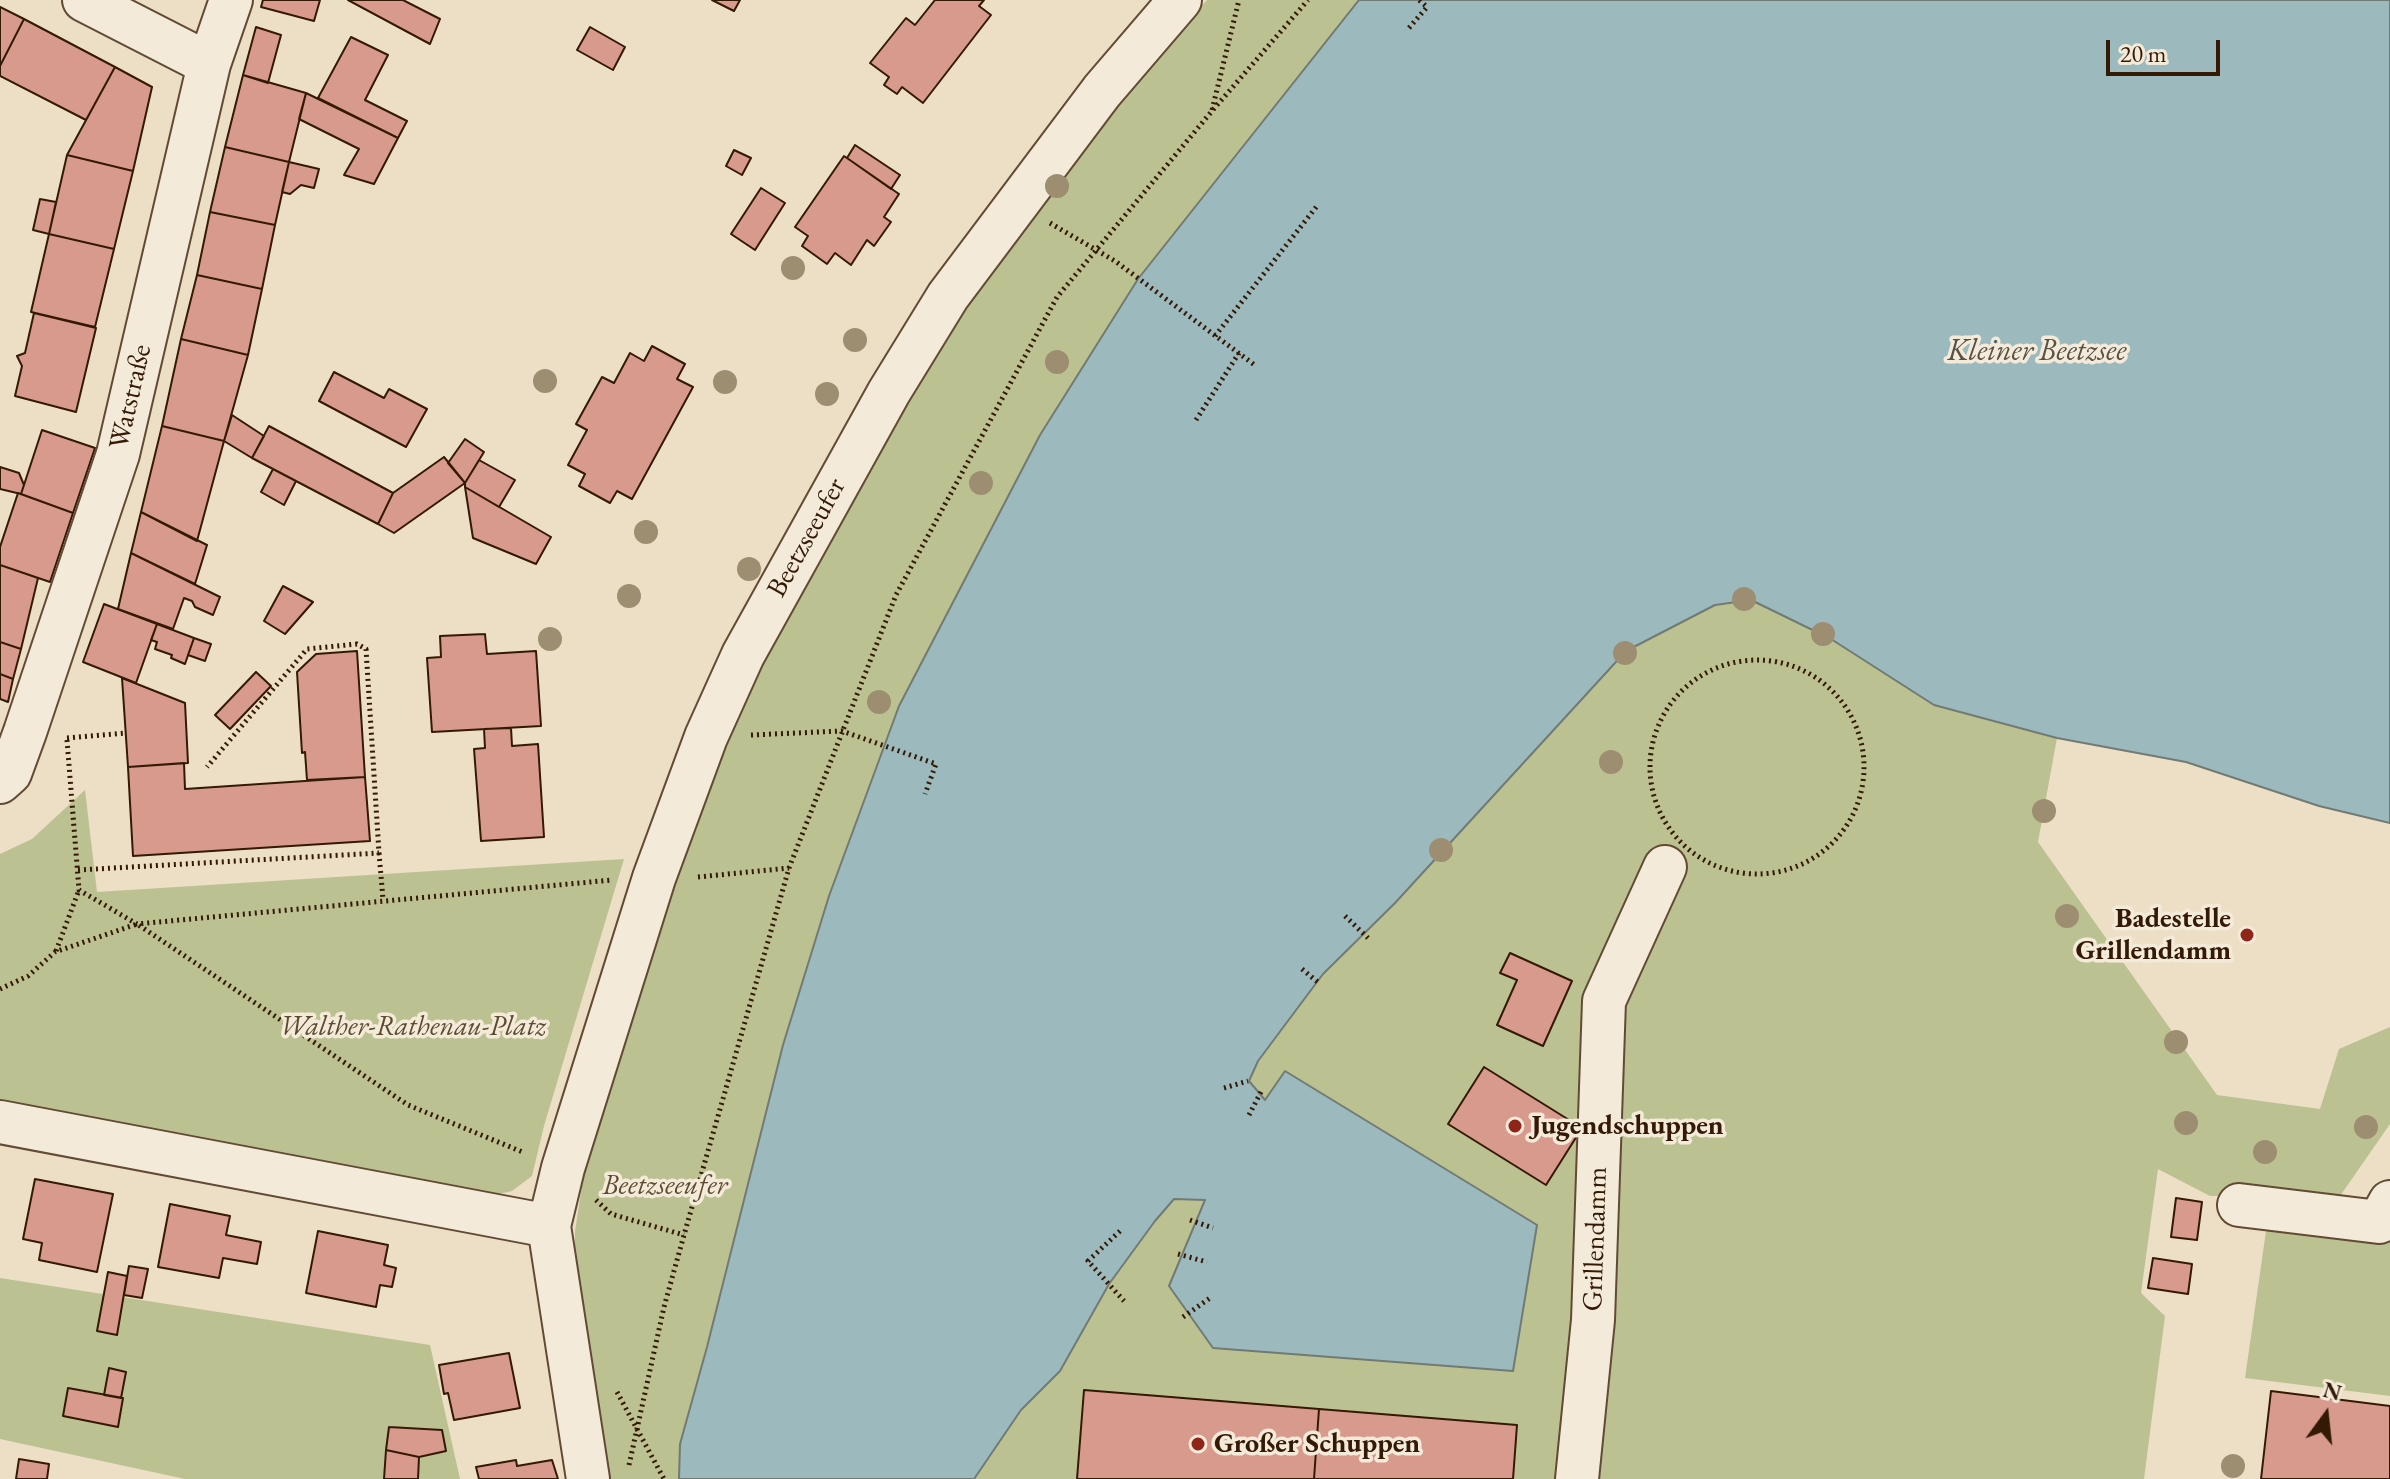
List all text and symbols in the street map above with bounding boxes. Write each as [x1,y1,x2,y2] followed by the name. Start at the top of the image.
[2110,24,2224,74] scale bar
[2120,38,2167,69] text: 20 m
[1948,334,2126,370] water label: Kleiner Beetzsee
[103,341,159,453] street label: Watstraße
[761,472,853,604] street label: Beetzseeufer
[2075,902,2231,968] place label: Badestelle Grillendamm
[2238,926,2256,944] marker: Badestelle Grillendamm
[280,1010,546,1044] park label: Walther-Rathenau-Platz
[1531,1109,1724,1143] place label: Jugendschuppen
[1506,1117,1524,1135] marker: Jugendschuppen
[1577,1166,1615,1312] street label: Grillendamm
[603,1169,727,1203] park label: Beetzseeufer
[2286,1375,2366,1455] north arrow
[2320,1375,2345,1408] text: N
[1214,1427,1420,1461] place label: Großer Schuppen
[1189,1435,1207,1453] marker: Großer Schuppen

